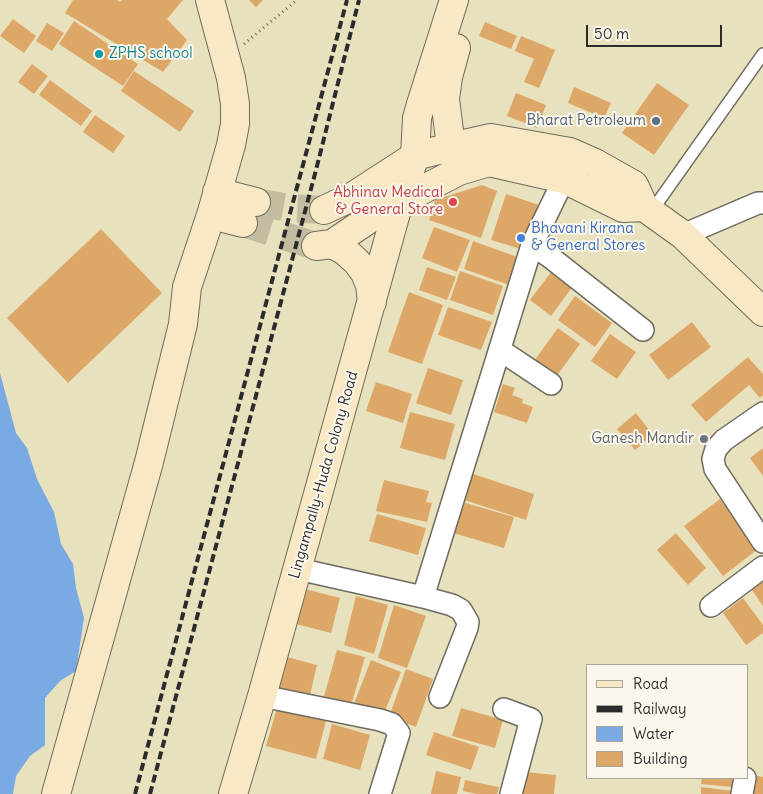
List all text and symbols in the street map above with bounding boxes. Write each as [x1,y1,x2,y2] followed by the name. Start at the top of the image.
[588,15,724,47] scale bar
[594,24,629,43] text: 50 m
[109,45,193,63] place label: ZPHS school
[93,48,105,60] marker: ZPHS school
[526,112,646,130] place label: Bharat Petroleum
[650,115,662,127] marker: Bharat Petroleum
[333,184,443,219] place label: Abhinav Medical & General Store
[447,196,459,208] marker: Abhinav Medical & General Store
[531,220,645,255] place label: Bhavani Kirana & General Stores
[515,232,527,244] marker: Bhavani Kirana & General Stores
[286,369,362,581] street label: Lingampally-Huda Colony Road
[591,430,694,448] place label: Ganesh Mandir
[698,433,710,445] marker: Ganesh Mandir
[586,664,748,779] legend
[633,674,668,693] text: Road
[633,699,687,718] text: Railway
[633,724,674,743] text: Water
[633,749,688,768] text: Building

